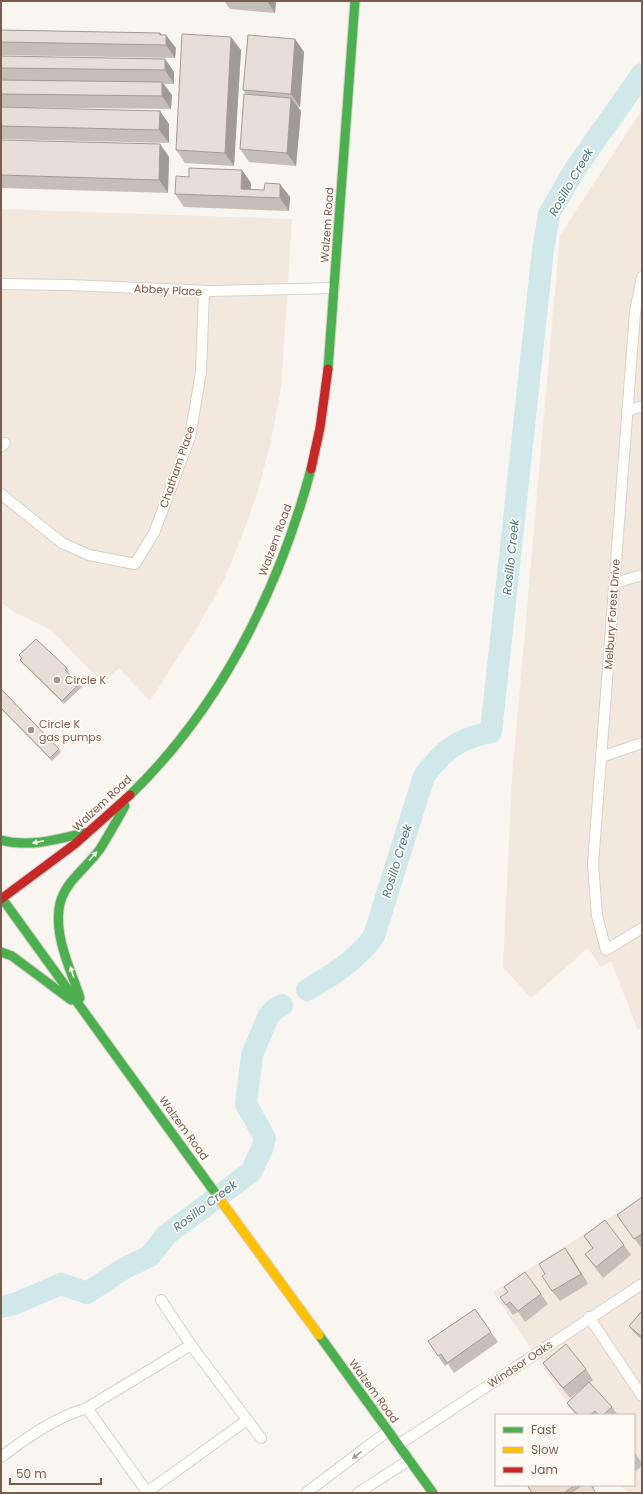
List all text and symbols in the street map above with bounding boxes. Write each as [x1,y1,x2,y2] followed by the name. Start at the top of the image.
[544,144,597,219] water label: Rosillo Creek
[316,187,338,263] street label: Walzem Road
[134,280,203,300] street label: Abbey Place
[155,424,199,510] street label: Chatham Place
[255,502,295,578] street label: Walzem Road
[498,517,523,596] water label: Rosillo Creek
[600,558,624,670] street label: Melbury Forest Drive
[65,672,106,688] place label: Circle K
[52,675,62,685] marker: Circle K
[39,716,102,745] place label: Circle K gas pumps
[26,725,36,735] marker: Circle K gas pumps
[69,771,135,835] street label: Walzem Road
[377,821,416,900] water label: Rosillo Creek
[32,840,44,846] one-way arrow
[89,850,98,861] one-way arrow
[69,966,75,978] one-way arrow
[155,1093,213,1163] street label: Walzem Road
[169,1175,241,1235] water label: Rosillo Creek
[484,1336,556,1392] street label: Windsor Oaks
[345,1356,403,1426] street label: Walzem Road
[495,1414,635,1486] legend
[531,1421,556,1438] text: Fast
[531,1441,559,1458] text: Slow
[352,1450,363,1459] one-way arrow
[10,1460,101,1486] scale bar
[531,1461,558,1478] text: Jam
[16,1465,47,1482] text: 50 m

